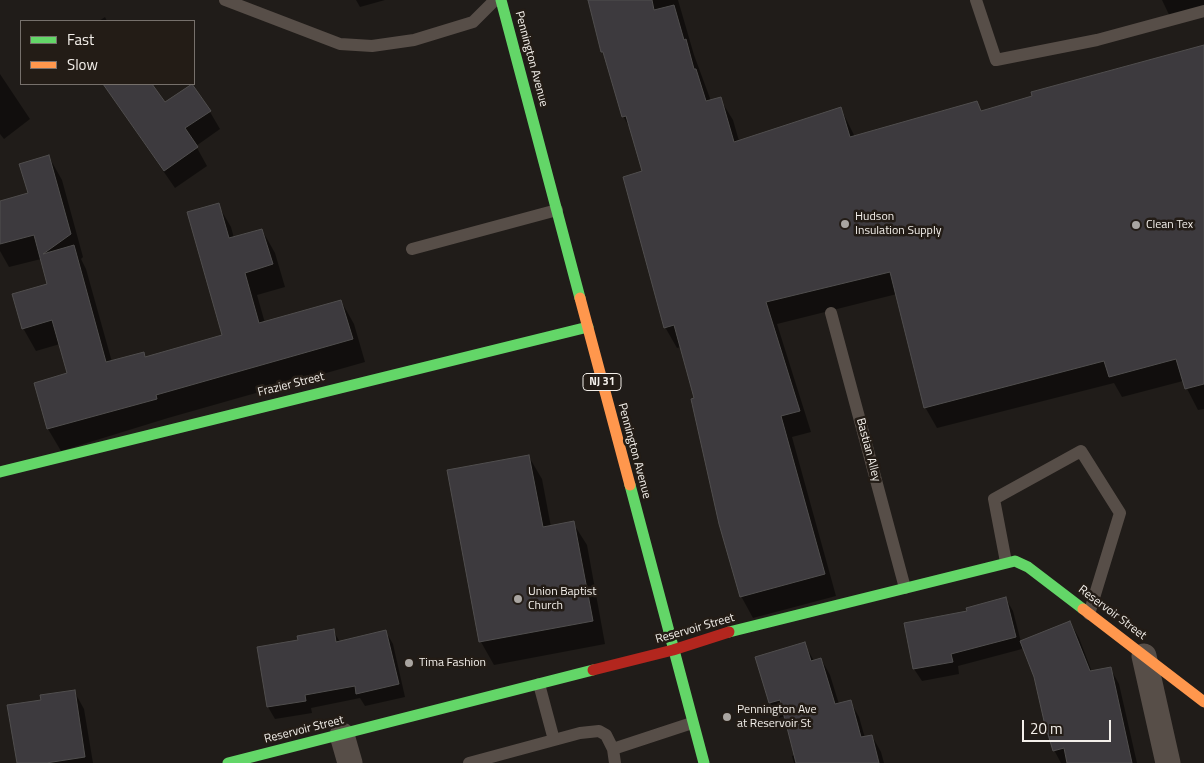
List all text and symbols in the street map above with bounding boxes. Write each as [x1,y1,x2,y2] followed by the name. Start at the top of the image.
[511,10,551,108] street label: Pennington Avenue
[20,20,195,85] legend
[67,28,94,51] text: Fast
[67,53,98,76] text: Slow
[855,210,941,238] place label: Hudson Insulation Supply
[839,218,851,230] marker: Hudson Insulation Supply
[1146,218,1193,232] place label: Clean Tex
[1130,219,1142,231] marker: Clean Tex
[256,370,326,400] street label: Frazier Street
[583,374,621,391] road number: NJ 31
[614,402,654,500] street label: Pennington Avenue
[853,417,883,483] street label: Bastian Alley
[1075,583,1149,643] street label: Reservoir Street
[528,585,597,613] place label: Union Baptist Church
[512,593,524,605] marker: Union Baptist Church
[654,611,736,647] street label: Reservoir Street
[419,656,486,670] place label: Tima Fashion
[403,657,415,669] marker: Tima Fashion
[737,703,817,731] place label: Pennington Ave at Reservoir St
[1024,710,1113,742] scale bar
[721,711,733,723] marker: Pennington Ave at Reservoir St
[263,713,345,747] street label: Reservoir Street
[1030,717,1063,740] text: 20 m

